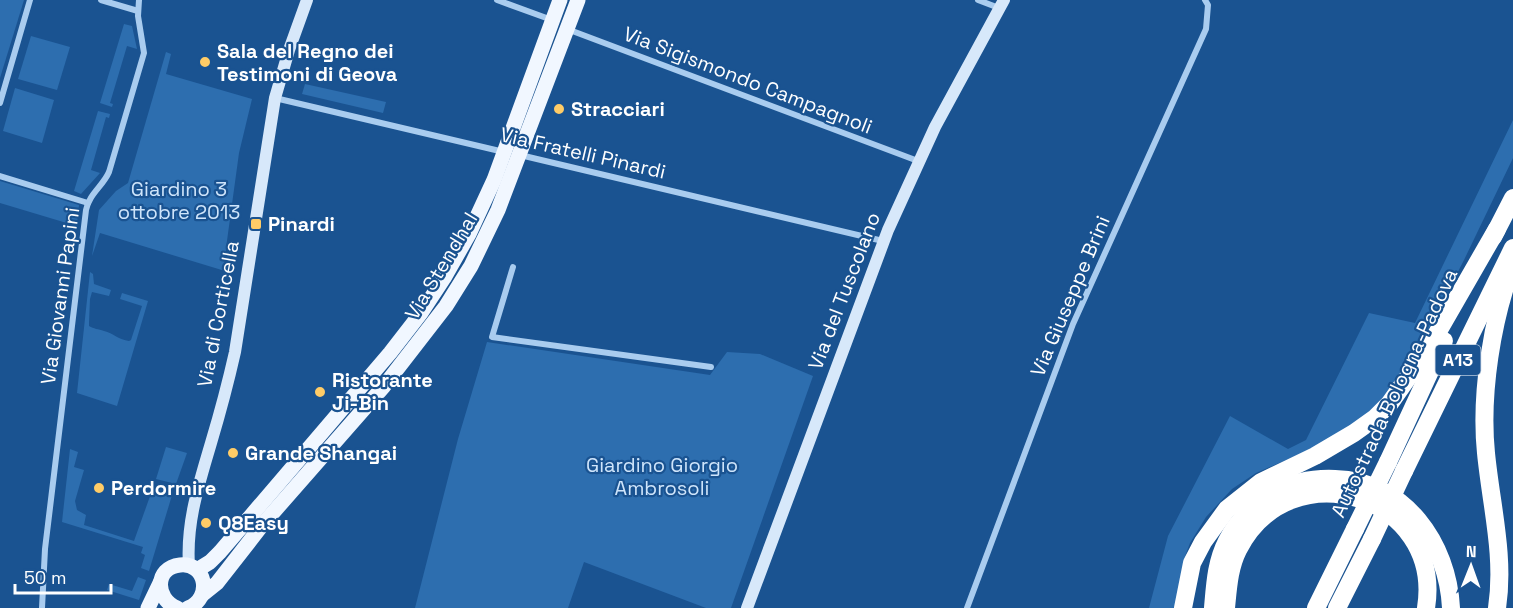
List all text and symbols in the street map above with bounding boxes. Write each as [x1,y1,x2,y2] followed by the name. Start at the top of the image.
[620,20,876,140] street label: Via Sigismondo Campagnoli
[217,38,398,87] place label: Sala del Regno dei Testimoni di Geova
[198,55,212,69] marker: Sala del Regno dei Testimoni di Geova
[571,96,665,122] place label: Stracciari
[552,102,566,116] marker: Stracciari
[498,121,668,185] street label: Via Fratelli Pinardi
[118,176,240,225] park label: Giardino 3 ottobre 2013
[35,206,85,386] street label: Via Giovanni Papini
[399,208,483,324] street label: Via Stendhal
[802,209,886,373] street label: Via del Tuscolano
[268,211,335,237] place label: Pinardi
[1024,212,1116,380] street label: Via Giuseppe Brini
[249,217,263,231] marker: Pinardi
[191,238,245,390] street label: Via di Corticella
[1325,264,1463,522] street label: Autostrada Bologna-Padova
[1436,345,1480,375] road number: A13
[332,367,433,416] place label: Ristorante Ji-Bin
[313,385,327,399] marker: Ristorante Ji-Bin
[245,440,397,466] place label: Grande Shangai
[226,446,240,460] marker: Grande Shangai
[586,452,738,501] park label: Giardino Giorgio Ambrosoli
[111,475,216,501] place label: Perdormire
[92,481,106,495] marker: Perdormire
[218,510,289,536] place label: Q8Easy
[199,516,213,530] marker: Q8Easy
[1441,536,1501,596] north arrow
[1466,541,1477,562] text: N
[15,557,111,595] scale bar
[24,566,66,589] text: 50 m

